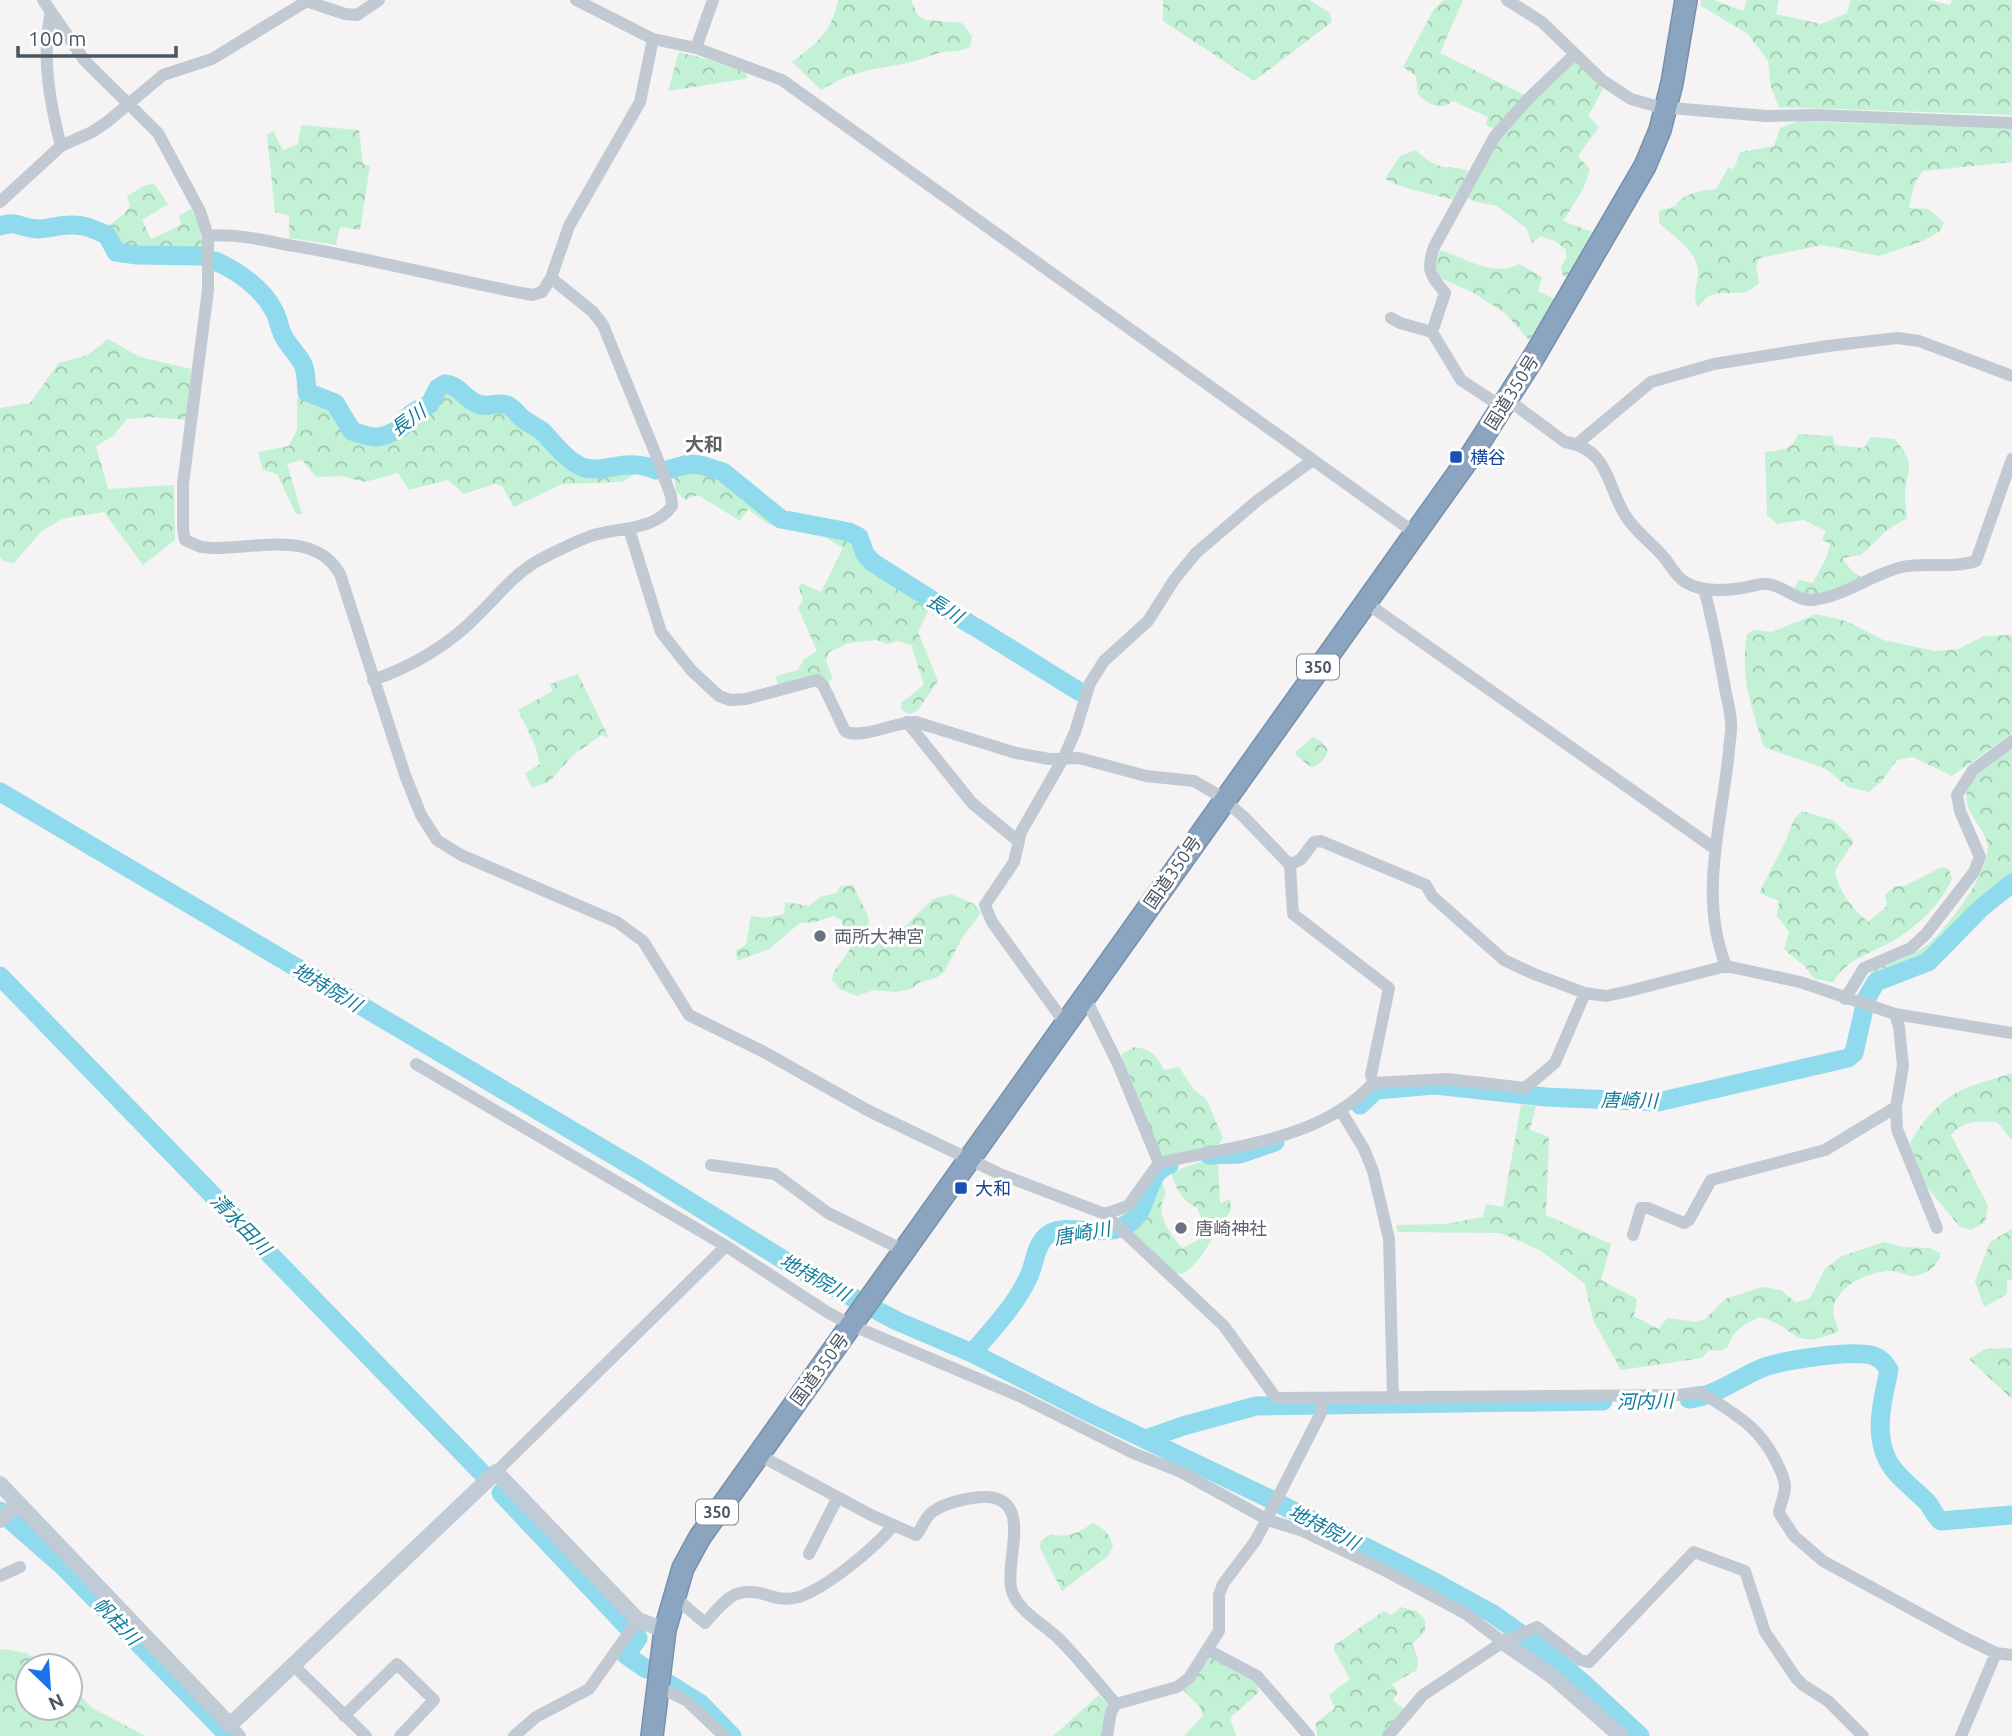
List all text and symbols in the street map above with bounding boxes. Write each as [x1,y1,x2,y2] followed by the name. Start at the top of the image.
[18,14,175,58] scale bar
[28,26,86,50] text: 100 m
[1480,351,1542,433] street label: 国道350号
[386,399,431,440] water label: 長川
[685,433,723,455] district label: 大和
[1470,447,1506,467] place label: 横谷
[1448,449,1464,465] marker: 横谷
[923,589,969,628] water label: 長川
[1297,654,1339,680] road number: 350
[1140,832,1204,912] street label: 国道350号
[834,926,924,946] place label: 両所大神宮
[812,928,828,944] marker: 両所大神宮
[289,958,367,1017] water label: 地持院川
[1600,1089,1660,1112] water label: 唐崎川
[975,1178,1011,1198] place label: 大和
[953,1180,969,1196] marker: 大和
[207,1189,277,1260] water label: 清水田川
[1052,1217,1114,1249] water label: 唐崎川
[1195,1218,1267,1238] place label: 唐崎神社
[1173,1220,1189,1236] marker: 唐崎神社
[776,1249,855,1306] water label: 地持院川
[786,1329,852,1409] street label: 国道350号
[1616,1389,1676,1412] water label: 河内川
[696,1500,738,1524] road number: 350
[1285,1500,1365,1555] water label: 地持院川
[89,1593,146,1651] water label: 帆柱川
[14,1652,84,1722] north arrow
[45,1689,67,1715] text: N

